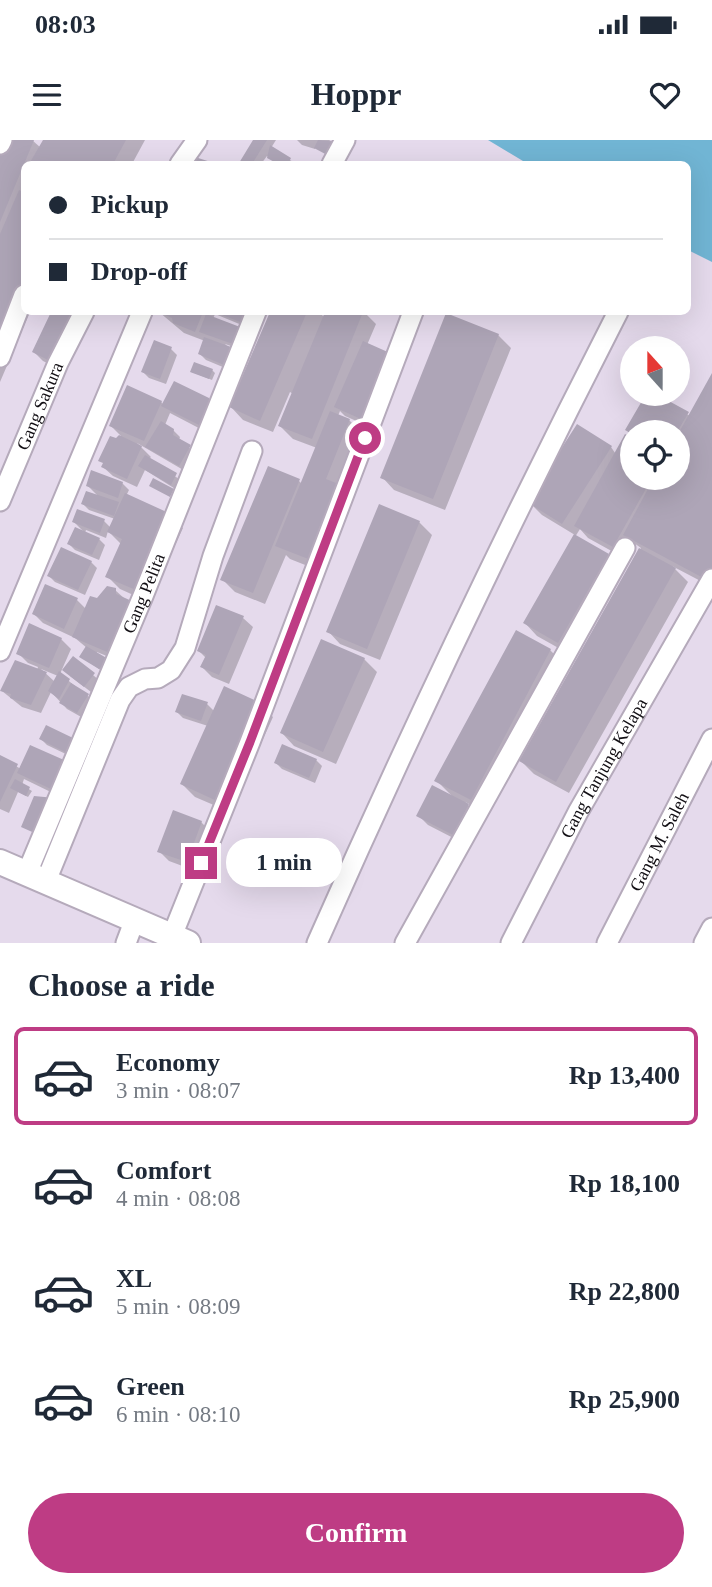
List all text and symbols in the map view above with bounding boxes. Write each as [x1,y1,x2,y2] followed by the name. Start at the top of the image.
[35,10,96,39] text: 08:03
[28,76,66,114] icon: menu
[311,76,401,112] text: Hoppr
[646,76,684,114] icon: heart
[91,190,169,219] text: Pickup
[91,257,187,286] text: Drop-off
[620,336,690,406] north arrow
[620,336,690,490] map controls
[13,359,67,453] street label: Gang Sakura
[620,420,690,490] button: locate
[349,422,381,454] route start
[118,551,169,636] street label: Gang Pelita
[556,695,651,841] street label: Gang Tanjung Kelapa
[625,789,693,894] street label: Gang M. Saleh
[226,838,341,888] callout: 1 min
[185,847,217,879] route end
[256,850,312,875] text: 1 min
[28,967,215,1003] text: Choose a ride
[32,1045,95,1108] icon: car
[116,1048,220,1077] text: Economy
[569,1061,680,1090] text: Rp 13,400
[116,1078,241,1103] text: 3 min · 08:07
[32,1153,95,1216] icon: car
[116,1156,211,1185] text: Comfort
[569,1169,680,1198] text: Rp 18,100
[116,1186,241,1211] text: 4 min · 08:08
[32,1261,95,1324] icon: car
[116,1264,152,1293] text: XL
[569,1277,680,1306] text: Rp 22,800
[116,1294,241,1319] text: 5 min · 08:09
[32,1369,95,1432] icon: car
[116,1372,185,1401] text: Green
[569,1385,680,1414] text: Rp 25,900
[116,1402,241,1427] text: 6 min · 08:10
[28,1493,684,1573] button: Confirm

